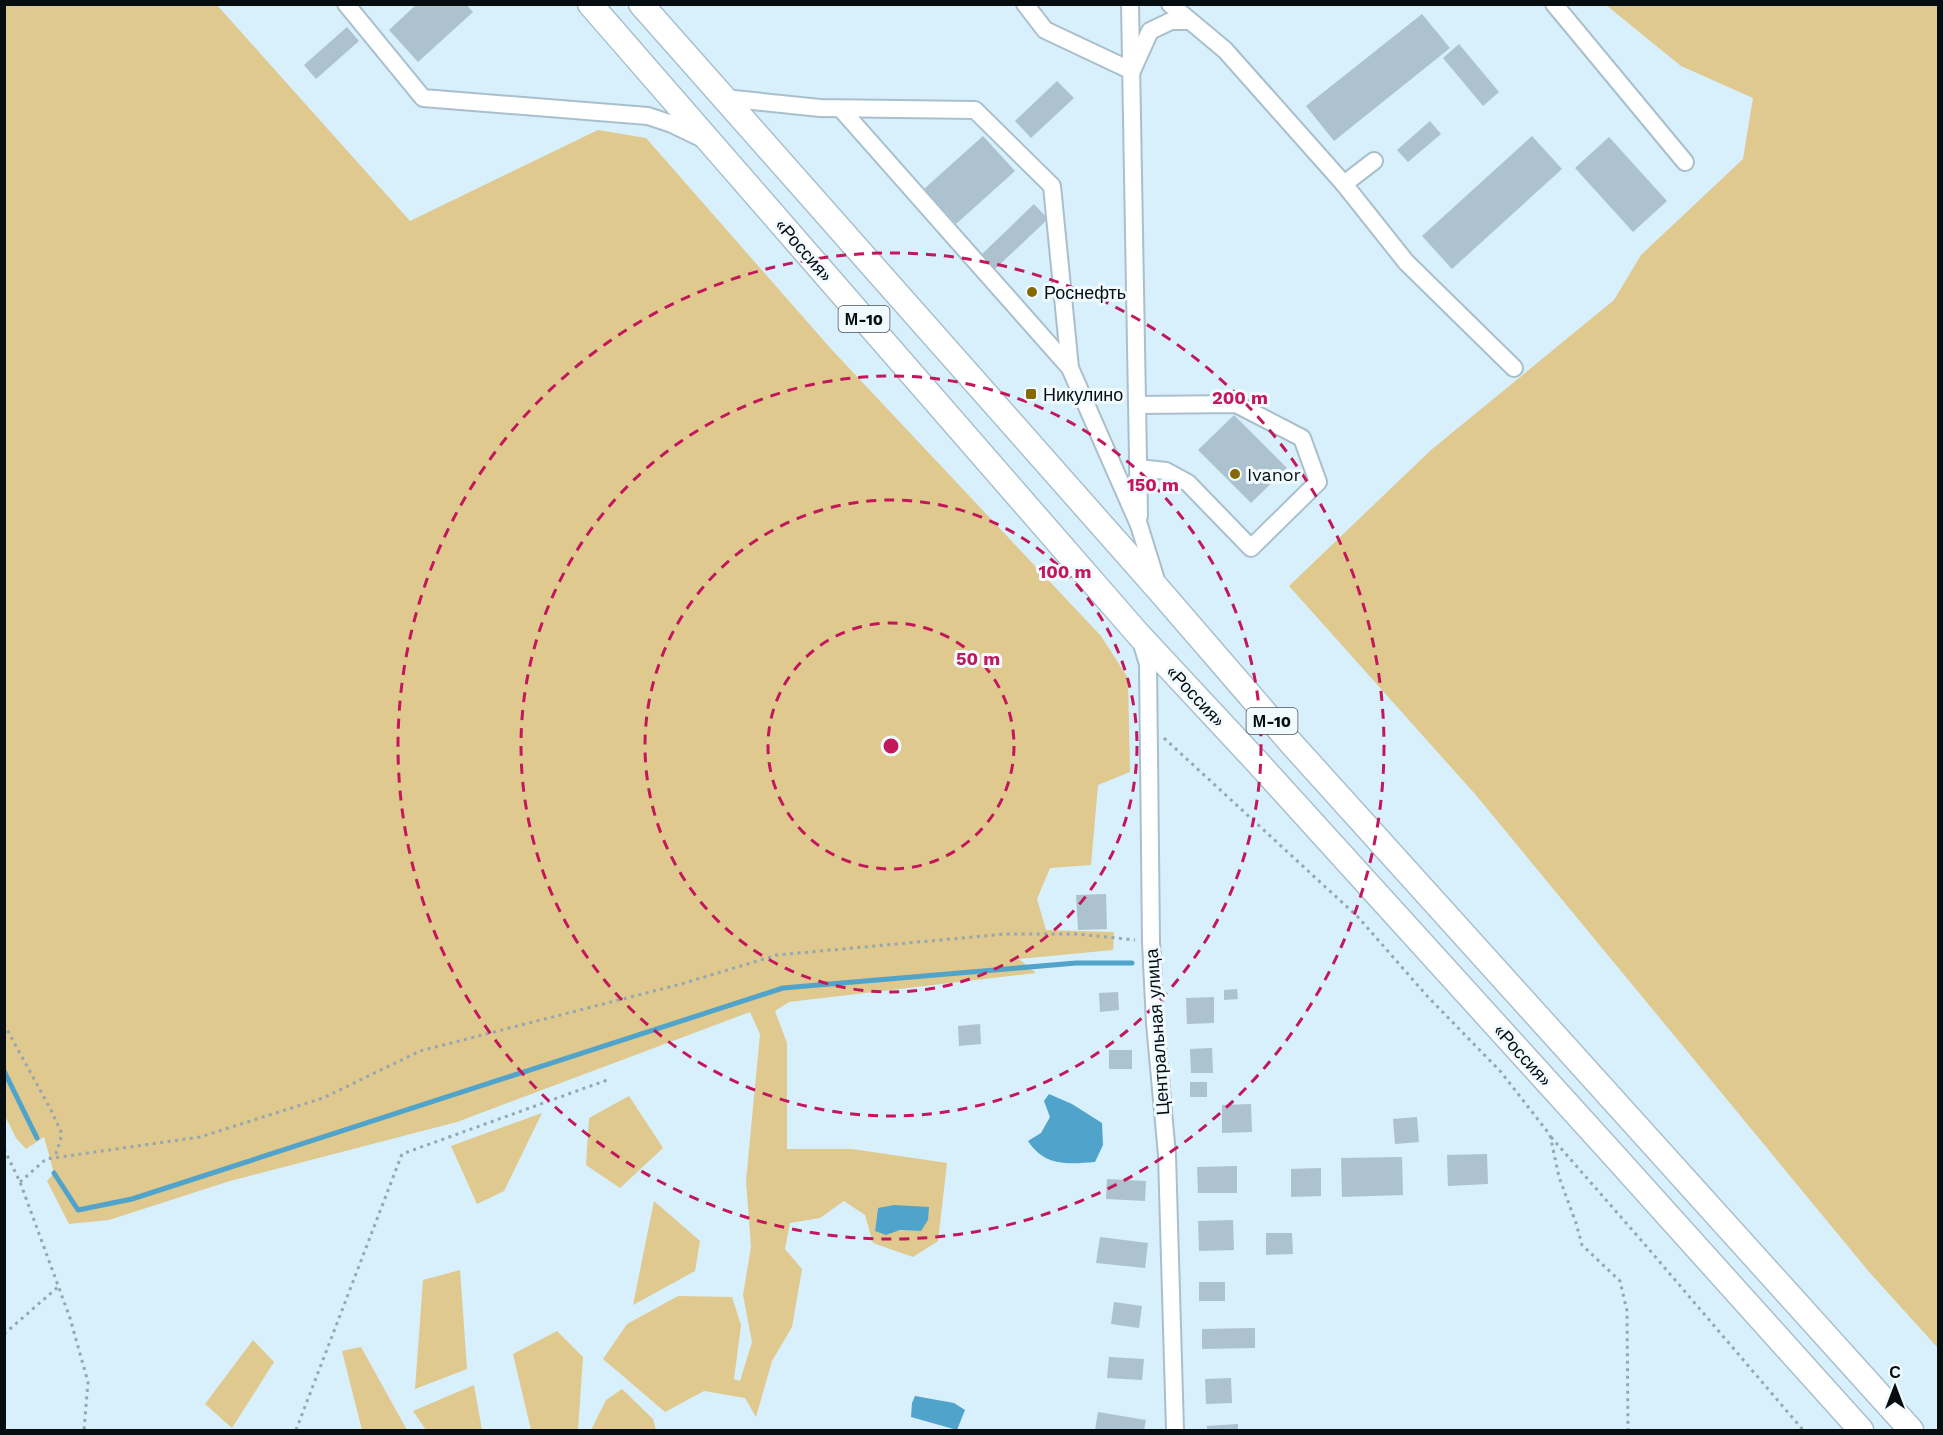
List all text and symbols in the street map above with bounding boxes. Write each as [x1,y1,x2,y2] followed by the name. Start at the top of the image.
[771,214,837,286] street label: «Россия»
[1044,282,1126,303] place label: Роснефть
[1025,285,1039,299] marker: Роснефть
[838,306,890,332] road number: М-10
[1043,384,1123,405] place label: Никулино
[1024,387,1038,401] marker: Никулино
[1212,387,1268,408] text: 200 m
[1247,464,1301,485] place label: Ivanor
[1228,467,1242,481] marker: Ivanor
[1127,474,1179,495] text: 150 m
[1038,561,1092,582] text: 100 m
[956,648,1000,669] text: 50 m
[1162,661,1230,731] street label: «Россия»
[1246,708,1298,734] road number: М-10
[881,736,901,756] centre of rings
[1141,947,1173,1116] street label: Центральная улица
[1490,1019,1556,1091] street label: «Россия»
[1865,1357,1925,1417] north arrow
[1889,1363,1901,1382] text: С

